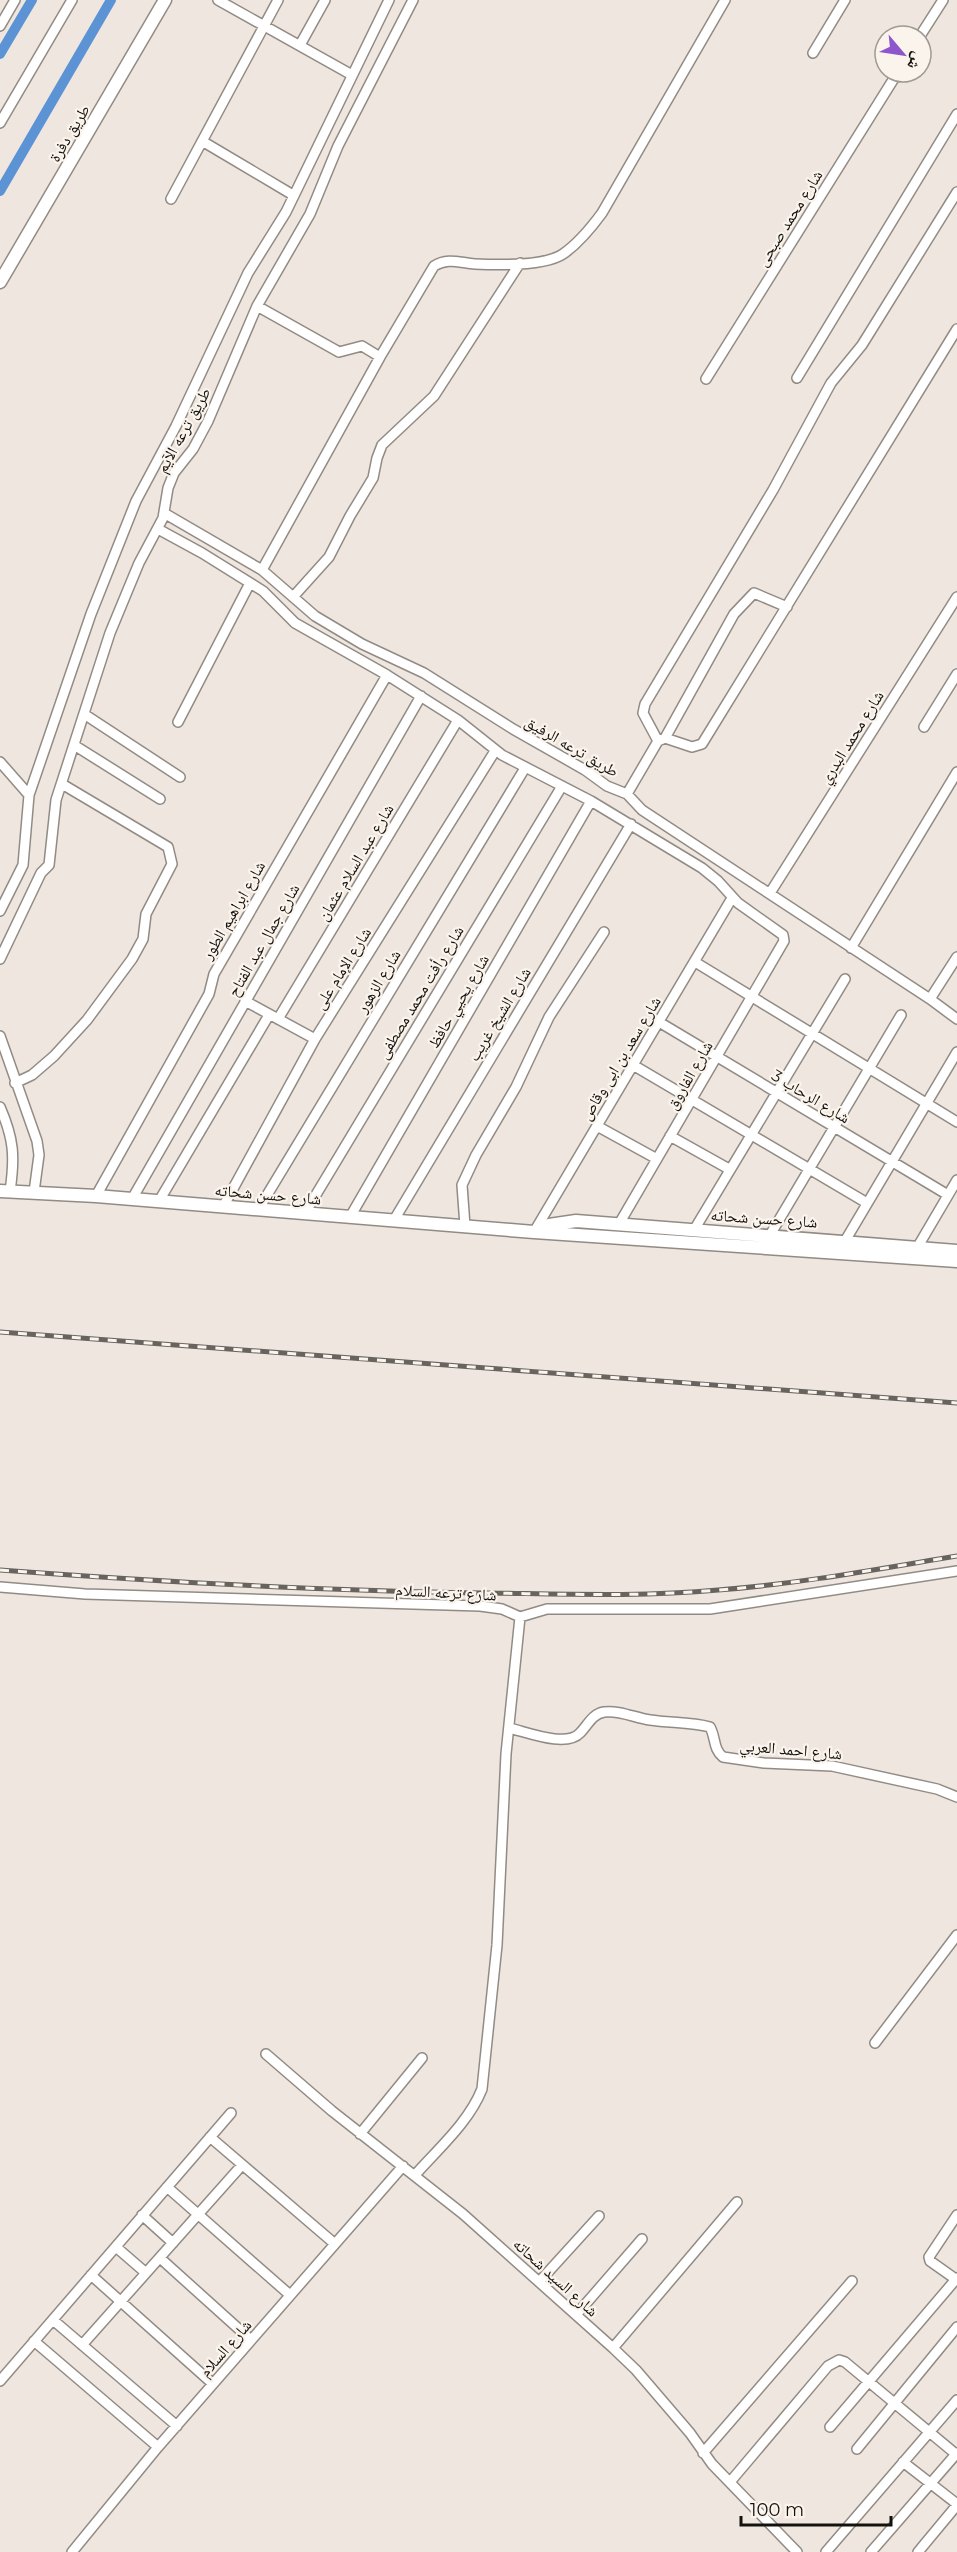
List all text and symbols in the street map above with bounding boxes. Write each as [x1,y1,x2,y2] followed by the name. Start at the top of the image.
[873,24,933,84] north arrow
[903,49,928,73] text: ش
[45,101,95,166] street label: طريق دفرة
[752,167,827,270] street label: شارع محمد صبحى
[152,384,216,477] street label: طريق ترعه الآيم
[815,687,890,789] street label: شارع محمد البدري
[521,712,622,782] street label: طريق ترعه الرفيق
[313,801,399,924] street label: شارع عبد السلام عثمان
[197,858,270,964] street label: شارع ابراهيم الطور
[223,880,304,1001] street label: شارع جمال عبد الفتاح
[373,922,469,1063] street label: شارع رأفت محمد مصطفى
[310,924,376,1013] street label: شارع الإمام على
[352,946,405,1018] street label: شارع الزهور
[424,951,496,1053] street label: شارع يحيي حافظ
[464,964,536,1065] street label: شارع الشيخ غريب
[576,993,666,1124] street label: شارع سعد بن ابى وقاص
[662,1038,718,1113] street label: شارع الفاروق
[768,1066,853,1128] street label: شارع الرحاب 3
[214,1180,322,1210] street label: شارع حسن شحاته
[710,1205,818,1233] street label: شارع حسن شحاته
[395,1580,497,1606] street label: شارع ترعه السلام
[739,1736,843,1766] street label: شارع احمد العربي
[509,2234,602,2321] street label: شارع السيد شحاته
[195,2316,256,2382] street label: شارع السلام
[741,2489,891,2527] scale bar
[750,2499,804,2521] text: 100 m

